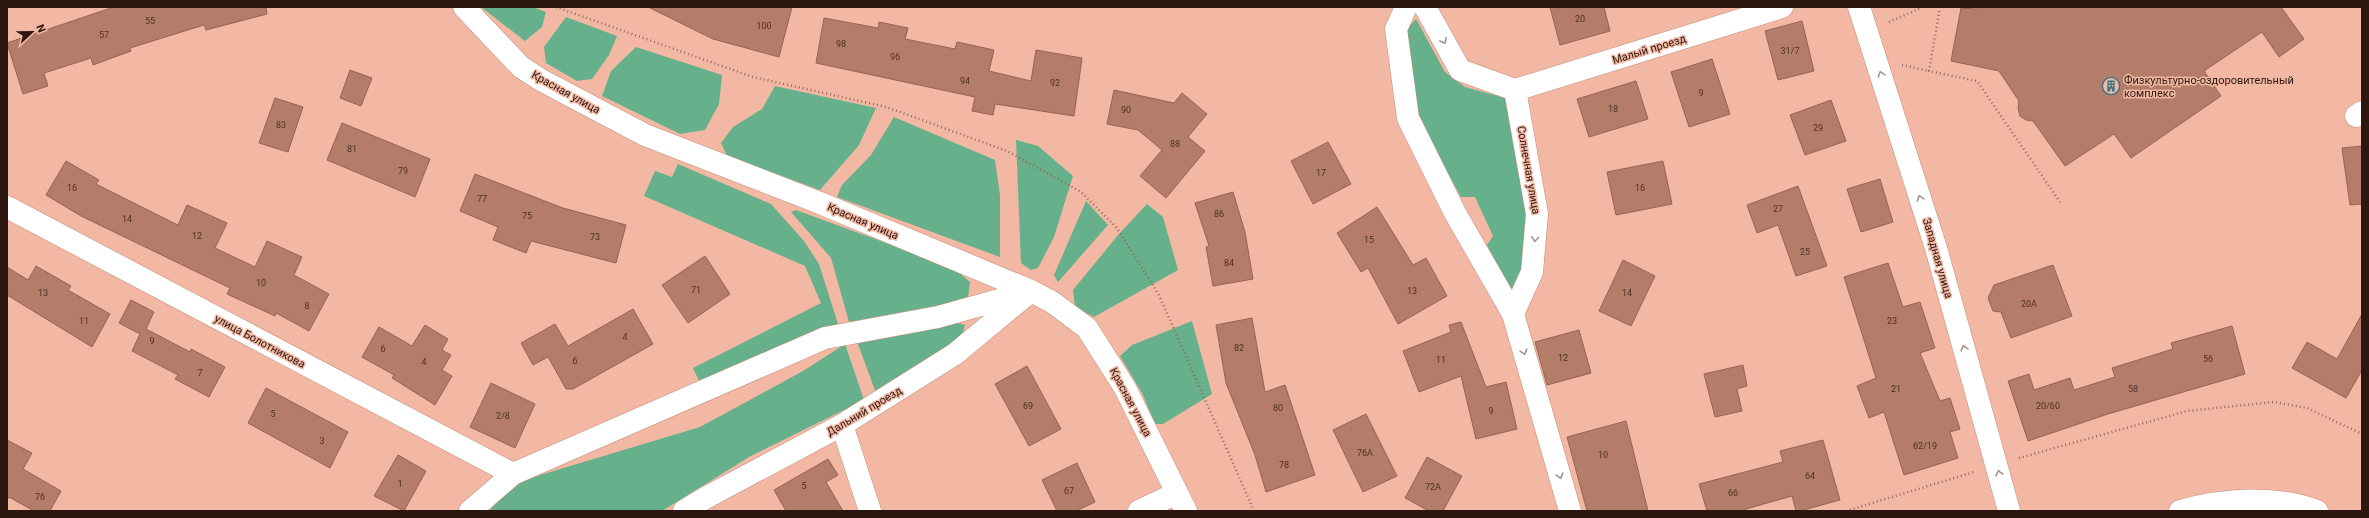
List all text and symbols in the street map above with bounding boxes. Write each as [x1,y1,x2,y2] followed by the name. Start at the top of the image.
[12,12,52,52] north arrow
[1575,14,1585,24] house number: 20
[145,16,155,26] house number: 55
[756,21,772,31] house number: 100
[33,22,48,35] text: N
[99,30,109,40] house number: 57
[1611,32,1688,67] street label: Малый проезд
[1440,37,1447,44] one-way arrow
[836,39,846,49] house number: 98
[1781,46,1799,56] house number: 31/7
[890,52,900,62] house number: 96
[529,68,602,117] street label: Красная улица
[1877,71,1886,78] one-way arrow
[2124,74,2294,100] place label: Физкультурно-оздоровительный комплекс
[960,76,970,86] house number: 94
[2101,76,2121,96] building icon: Физкультурно-оздоровительный комплекс
[1050,78,1060,88] house number: 92
[1698,88,1704,98] house number: 9
[1608,104,1618,114] house number: 18
[1121,105,1131,115] house number: 90
[276,120,286,130] house number: 83
[1813,123,1823,133] house number: 29
[1514,125,1543,215] street label: Солнечная улица
[1170,139,1180,149] house number: 88
[347,144,357,154] house number: 81
[398,166,408,176] house number: 79
[1316,168,1326,178] house number: 17
[67,183,77,193] house number: 16
[1635,183,1645,193] house number: 16
[477,194,487,204] house number: 77
[1916,194,1925,201] one-way arrow
[825,201,900,242] street label: Красная улица
[1773,204,1783,214] house number: 27
[1214,209,1224,219] house number: 86
[522,211,532,221] house number: 75
[122,214,132,224] house number: 14
[1920,217,1955,300] street label: Западная улица
[192,231,202,241] house number: 12
[590,232,600,242] house number: 73
[1364,235,1374,245] house number: 15
[1531,236,1540,242] one-way arrow
[1800,247,1810,257] house number: 25
[1224,258,1234,268] house number: 84
[256,278,266,288] house number: 10
[691,285,701,295] house number: 71
[1407,286,1417,296] house number: 13
[38,288,48,298] house number: 13
[1622,288,1632,298] house number: 14
[2021,299,2037,309] house number: 20А
[304,301,310,311] house number: 8
[212,312,307,371] street label: улица Болотникова
[79,316,89,326] house number: 11
[1887,316,1897,326] house number: 23
[622,332,628,342] house number: 4
[149,336,155,346] house number: 9
[1234,343,1244,353] house number: 82
[380,344,386,354] house number: 6
[1960,345,1969,352] one-way arrow
[1519,348,1527,355] one-way arrow
[1558,353,1568,363] house number: 12
[2203,354,2213,364] house number: 56
[1436,355,1446,365] house number: 11
[572,356,578,366] house number: 6
[421,357,427,367] house number: 4
[1107,366,1154,439] street label: Красная улица
[197,368,203,378] house number: 7
[824,384,904,439] street label: Дальний проезд
[1891,384,1901,394] house number: 21
[2128,384,2138,394] house number: 58
[1023,401,1033,411] house number: 69
[2036,401,2060,411] house number: 20/60
[1273,403,1283,413] house number: 80
[1488,406,1494,416] house number: 9
[270,409,276,419] house number: 5
[496,411,510,421] house number: 2/8
[319,436,325,446] house number: 3
[1913,441,1937,451] house number: 62/19
[1357,448,1373,458] house number: 76А
[1598,450,1608,460] house number: 10
[1279,460,1289,470] house number: 78
[1996,470,2004,476] one-way arrow
[1805,471,1815,481] house number: 64
[1555,473,1564,480] one-way arrow
[397,479,403,489] house number: 1
[801,481,807,491] house number: 5
[1425,482,1441,492] house number: 72А
[1064,486,1074,496] house number: 67
[1728,488,1738,498] house number: 66
[35,492,45,502] house number: 76

